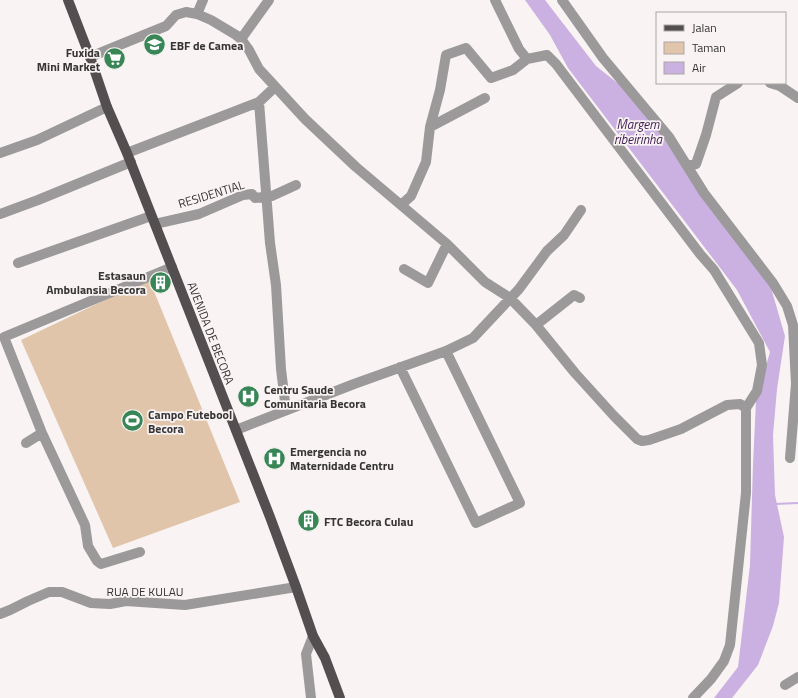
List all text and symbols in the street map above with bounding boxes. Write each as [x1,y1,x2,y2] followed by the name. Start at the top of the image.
[656,12,786,84] legend
[692,18,717,37] text: Jalan
[142,32,168,58] school or university icon: EBF de Camea
[170,36,243,55] place label: EBF de Camea
[692,38,726,57] text: Taman
[37,43,101,76] place label: Fuxida Mini Market
[102,46,128,72] supermarket icon: Fuxida Mini Market
[692,58,706,77] text: Air
[614,114,664,149] water label: Margem ribeirinha
[176,175,247,213] street label: RESIDENTIAL
[46,266,146,299] place label: Estasaun Ambulansia Becora
[148,269,174,295] building icon: Estasaun Ambulansia Becora
[183,279,239,387] street label: AVENIDA DE BECORA
[264,380,366,413] place label: Centru Saude Comunitaria Becora
[236,383,262,409] hospital icon: Centru Saude Comunitaria Becora
[148,405,232,438] place label: Campo Futebool Becora
[119,408,145,434] sports icon: Campo Futebool Becora
[290,442,394,475] place label: Emergencia no Maternidade Centru
[262,445,288,471] hospital icon: Emergencia no Maternidade Centru
[295,508,321,534] building icon: FTC Becora Culau
[324,512,413,531] place label: FTC Becora Culau
[107,582,183,601] street label: RUA DE KULAU

